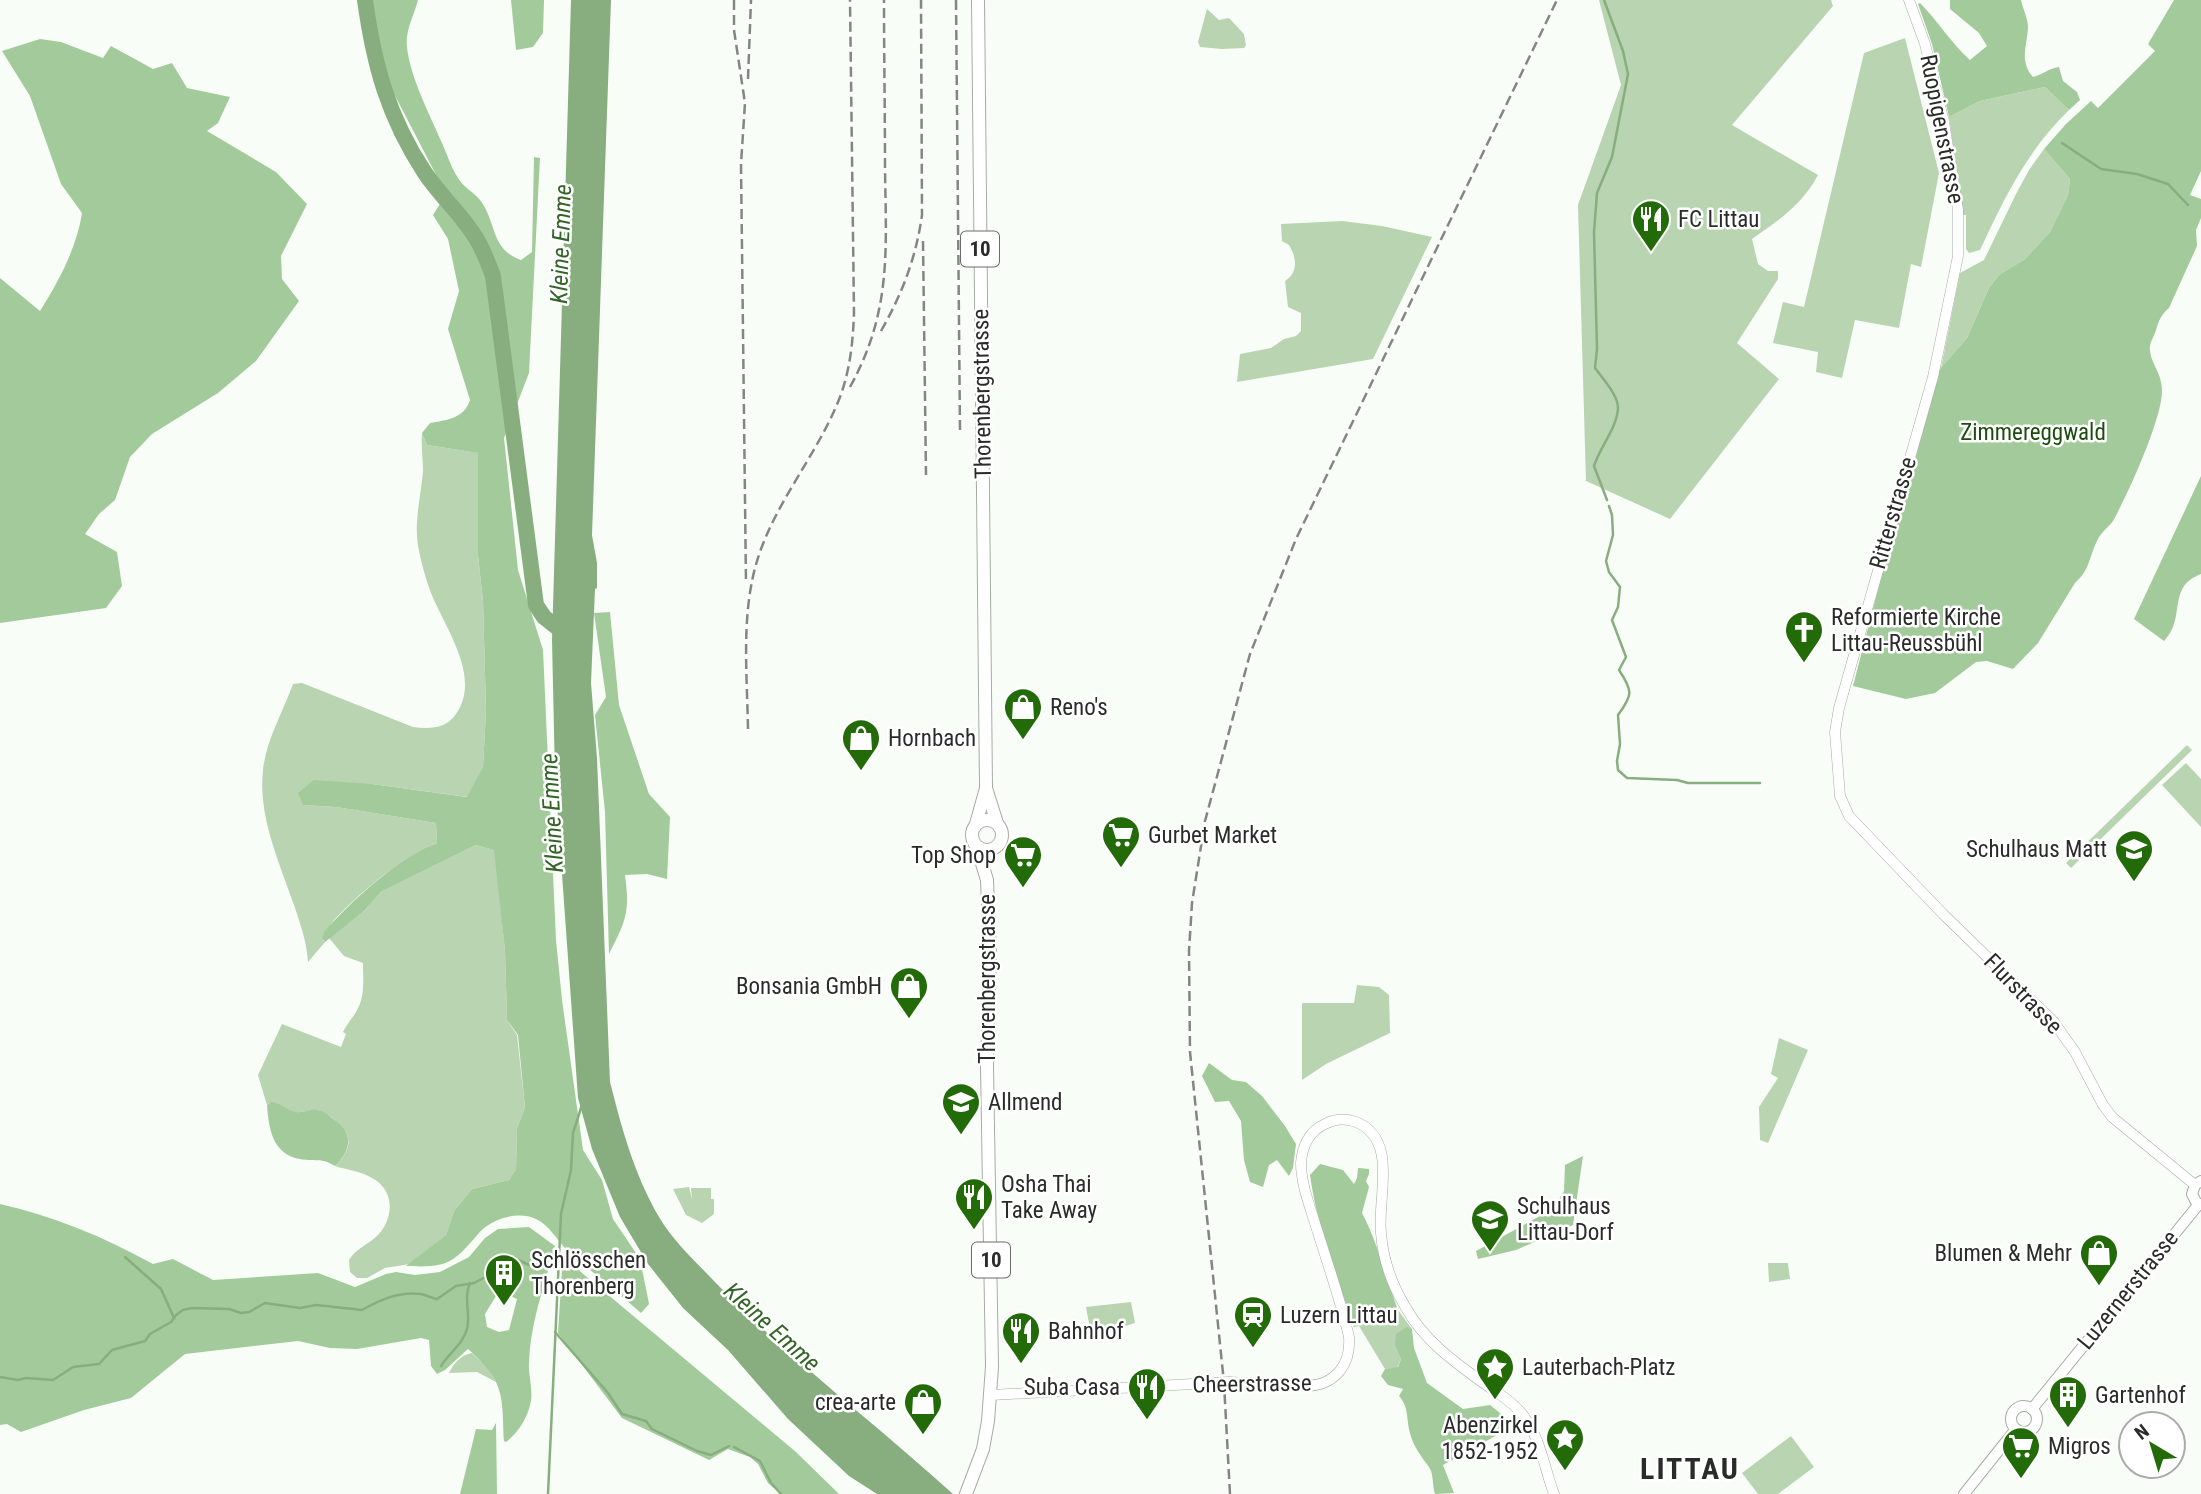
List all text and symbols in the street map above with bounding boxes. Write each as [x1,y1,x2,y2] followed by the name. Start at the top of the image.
[1914,52,1970,206] street label: Ruopigenstrasse
[545,184,577,304] water label: Kleine Emme
[1630,198,1672,253] restaurant icon: FC Littau
[1678,206,1759,233] place label: FC Littau
[961,232,999,266] road number: 10
[967,309,997,479] street label: Thorenbergstrasse
[1960,419,2106,446] park label: Zimmereggwald
[1864,454,1922,572] street label: Ritterstrasse
[1831,604,2001,657] place label: Reformierte Kirche Littau-Reussbühl
[1783,609,1825,664] church icon: Reformierte Kirche Littau-Reussbühl
[1002,686,1044,741] shop icon: Reno's
[1050,694,1108,721] place label: Reno's
[840,717,882,772] shop icon: Hornbach
[888,725,976,752] place label: Hornbach
[535,753,569,873] water label: Kleine Emme
[1100,814,1142,869] supermarket icon: Gurbet Market
[1148,822,1277,849] place label: Gurbet Market
[2113,828,2155,883] school or university icon: Schulhaus Matt
[1002,834,1044,889] supermarket icon: Top Shop
[1966,836,2107,863] place label: Schulhaus Matt
[911,842,996,869] place label: Top Shop
[974,894,1001,1064] street label: Thorenbergstrasse
[1978,948,2068,1040] street label: Flurstrasse
[888,965,930,1020] shop icon: Bonsania GmbH
[736,973,882,1000] place label: Bonsania GmbH
[940,1081,982,1136] school or university icon: Allmend
[988,1089,1062,1116] place label: Allmend
[1001,1171,1098,1224] place label: Osha Thai Take Away
[953,1176,995,1231] restaurant icon: Osha Thai Take Away
[1517,1193,1615,1246] place label: Schulhaus Littau-Dorf
[1469,1198,1511,1253] school or university icon: Schulhaus Littau-Dorf
[2072,1225,2184,1355] street label: Luzernerstrasse
[2078,1232,2120,1287] shop icon: Blumen & Mehr
[1934,1240,2072,1267] place label: Blumen & Mehr
[972,1242,1010,1278] road number: 10
[531,1247,646,1300] place label: Schlösschen Thorenberg
[483,1252,525,1307] building icon: Schlösschen Thorenberg
[718,1277,826,1377] water label: Kleine Emme
[1232,1294,1274,1349] station icon: Luzern Littau
[1280,1302,1398,1329] place label: Luzern Littau
[1000,1310,1042,1365] restaurant icon: Bahnhof
[1048,1318,1124,1345] place label: Bahnhof
[1474,1346,1516,1401] place icon: Lauterbach-Platz
[1522,1354,1675,1381] place label: Lauterbach-Platz
[1126,1366,1168,1421] restaurant icon: Suba Casa
[1192,1369,1312,1399] street label: Cheerstrasse
[1024,1374,1120,1401] place label: Suba Casa
[2047,1374,2089,1429] building icon: Gartenhof
[902,1381,944,1436] shop icon: crea-arte
[2095,1382,2187,1409] place label: Gartenhof
[815,1389,896,1416] place label: crea-arte
[2117,1410,2187,1480] north arrow
[1441,1412,1538,1465] place label: Abenzirkel 1852-1952
[1544,1417,1586,1472] place icon: Abenzirkel 1852-1952
[2130,1419,2154,1445] text: N
[2000,1425,2042,1480] supermarket icon: Migros
[2048,1433,2111,1460] place label: Migros
[1640,1451,1740,1486] district label: LITTAU

